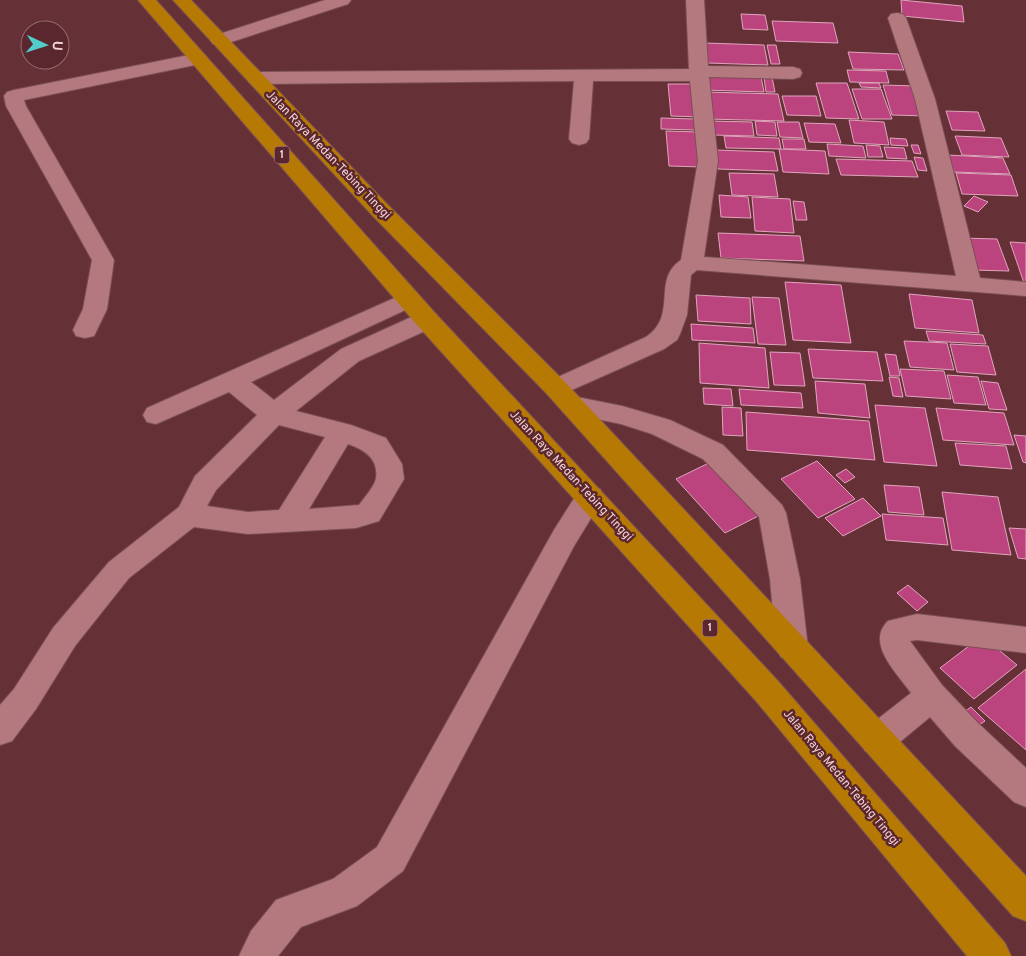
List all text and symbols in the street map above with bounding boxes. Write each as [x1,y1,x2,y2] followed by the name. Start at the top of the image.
[20,20,70,70] north arrow
[48,40,65,51] text: U
[262,87,394,223] street label: Jalan Raya Medan-Tebing Tinggi
[274,146,290,164] road number: 1
[506,407,636,545] street label: Jalan Raya Medan-Tebing Tinggi
[702,620,718,636] road number: 1
[779,706,903,850] street label: Jalan Raya Medan-Tebing Tinggi

